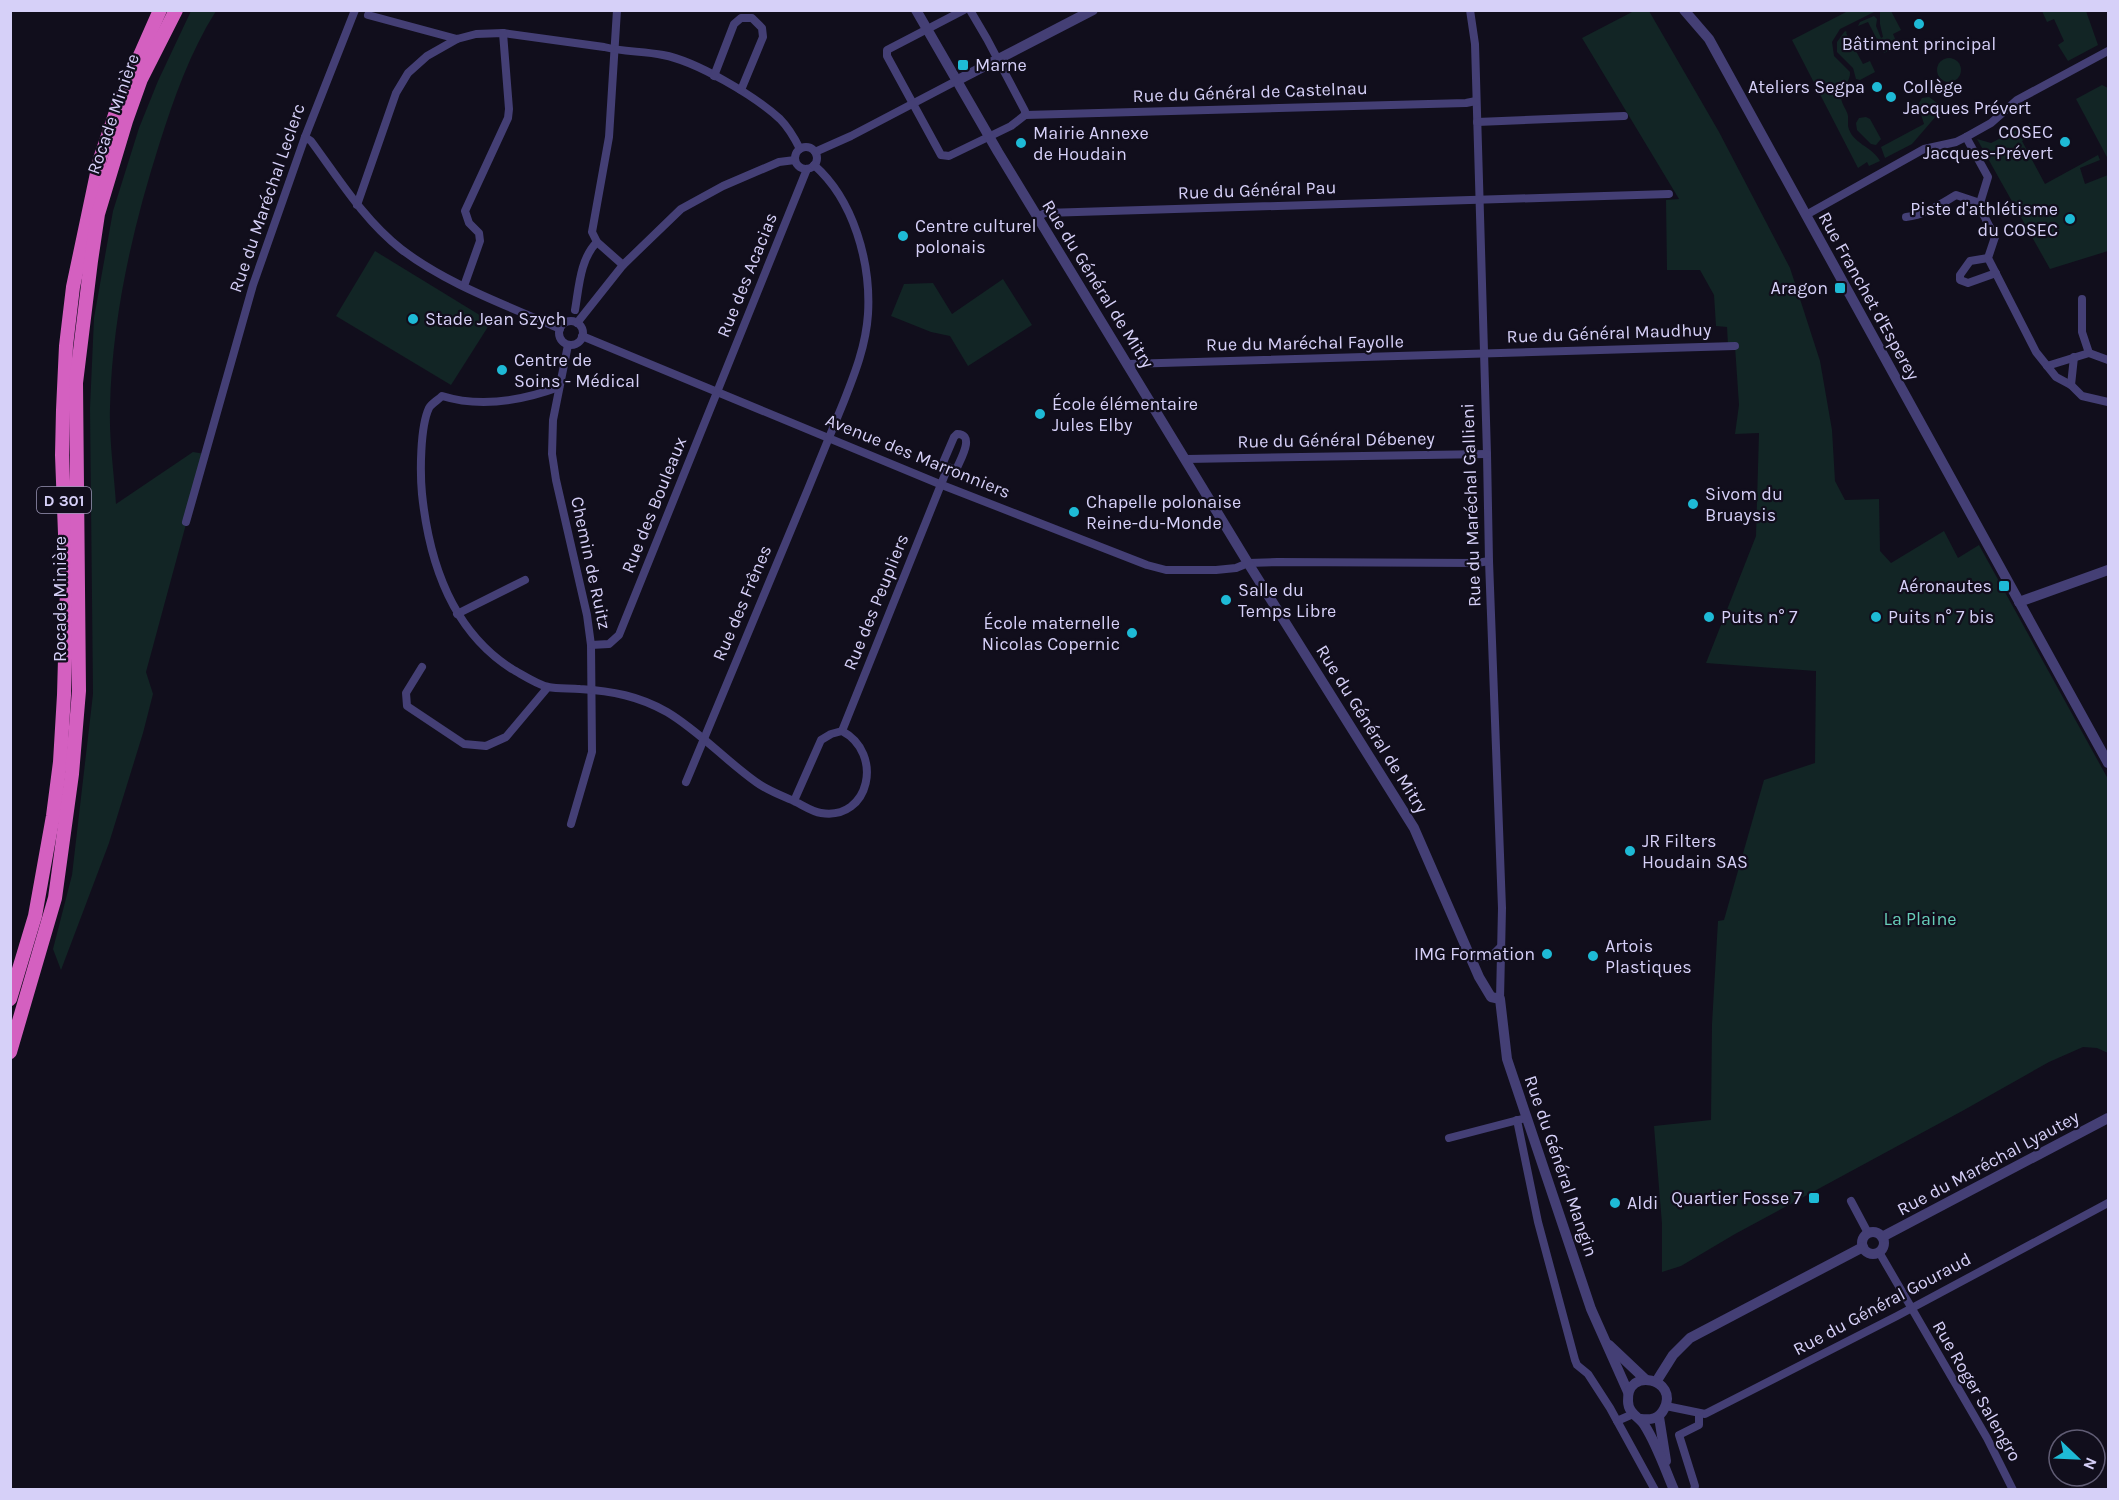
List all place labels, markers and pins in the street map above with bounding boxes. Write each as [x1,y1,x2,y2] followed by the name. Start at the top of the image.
[1912,17,1926,31] marker: Bâtiment principal
[1842,33,1996,55] place label: Bâtiment principal
[975,54,1027,76] place label: Marne
[956,58,970,72] marker: Marne
[1748,76,1865,98] place label: Ateliers Segpa
[1903,76,2031,119] place label: Collège Jacques Prévert
[1870,80,1884,94] marker: Ateliers Segpa
[1884,90,1898,104] marker: Collège Jacques Prévert
[1923,121,2053,164] place label: COSEC Jacques-Prévert
[1033,122,1149,165] place label: Mairie Annexe de Houdain
[2058,135,2072,149] marker: COSEC Jacques-Prévert
[1014,136,1028,150] marker: Mairie Annexe de Houdain
[1910,198,2058,241] place label: Piste d'athlétisme du COSEC
[2063,212,2077,226] marker: Piste d'athlétisme du COSEC
[915,215,1037,258] place label: Centre culturel polonais
[896,229,910,243] marker: Centre culturel polonais
[1770,277,1828,299] place label: Aragon
[1833,281,1847,295] marker: Aragon
[425,308,566,330] place label: Stade Jean Szych
[406,312,420,326] marker: Stade Jean Szych
[514,349,640,392] place label: Centre de Soins - Médical
[495,363,509,377] marker: Centre de Soins - Médical
[1052,392,1198,436] place label: École élémentaire Jules Elby
[1033,407,1047,421] marker: École élémentaire Jules Elby
[1705,483,1783,526] place label: Sivom du Bruaysis
[1086,491,1241,534] place label: Chapelle polonaise Reine-du-Monde
[1686,497,1700,511] marker: Sivom du Bruaysis
[1067,505,1081,519] marker: Chapelle polonaise Reine-du-Monde
[1899,575,1992,597] place label: Aéronautes
[1238,579,1336,622] place label: Salle du Temps Libre
[1997,579,2011,593] marker: Aéronautes
[1219,593,1233,607] marker: Salle du Temps Libre
[1721,606,1798,628] place label: Puits n° 7
[1888,606,1994,628] place label: Puits n° 7 bis
[1702,610,1716,624] marker: Puits n° 7
[1869,610,1883,624] marker: Puits n° 7 bis
[982,611,1120,655] place label: École maternelle Nicolas Copernic
[1125,626,1139,640] marker: École maternelle Nicolas Copernic
[1642,830,1748,873] place label: JR Filters Houdain SAS
[1623,844,1637,858] marker: JR Filters Houdain SAS
[1605,935,1692,978] place label: Artois Plastiques
[1414,943,1535,965] place label: IMG Formation
[1540,947,1554,961] marker: IMG Formation
[1586,949,1600,963] marker: Artois Plastiques
[1671,1187,1803,1209] place label: Quartier Fosse 7
[1807,1191,1821,1205] marker: Quartier Fosse 7
[1627,1192,1658,1214] place label: Aldi
[1608,1196,1622,1210] marker: Aldi

